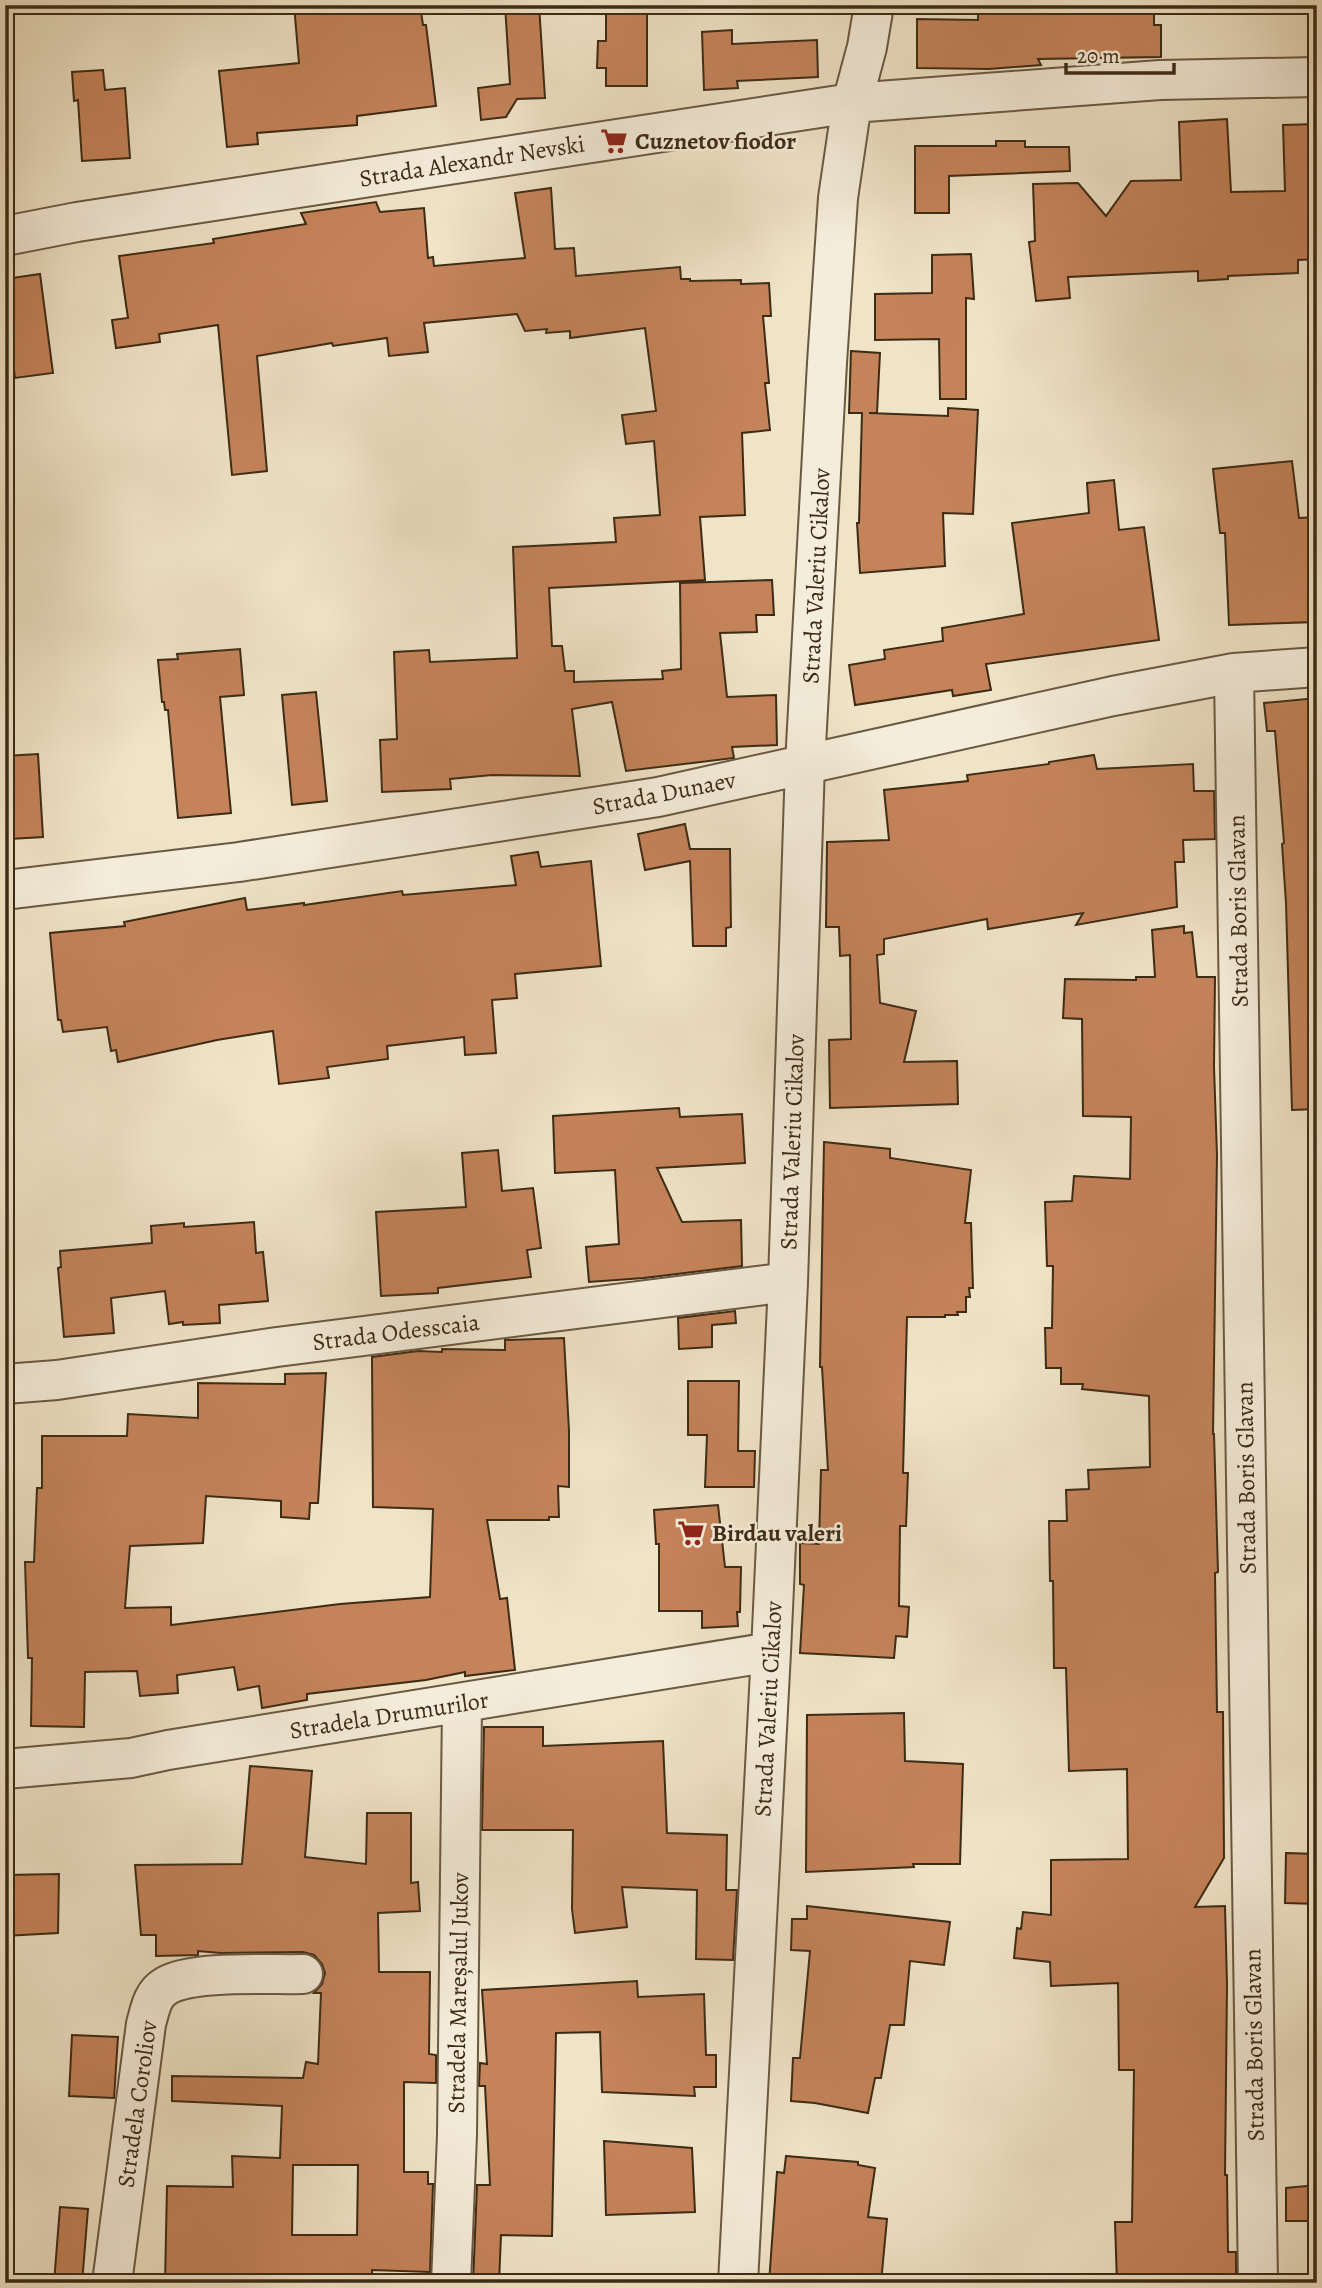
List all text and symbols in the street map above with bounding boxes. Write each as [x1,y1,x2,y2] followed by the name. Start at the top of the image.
[1066,32,1175,76] scale bar
[1077,42,1120,70] text: 20 m
[635,125,796,157] place label: Cuznetov fiodor
[599,126,629,156] supermarket icon: Cuznetov fiodor
[357,127,587,195] street label: Strada Alexandr Nevski
[794,467,838,685] street label: Strada Valeriu Cikalov
[590,763,739,823] street label: Strada Dunaev
[1220,814,1256,1008] street label: Strada Boris Glavan
[772,1033,812,1250] street label: Strada Valeriu Cikalov
[311,1306,482,1358] street label: Strada Odesscaia
[1228,1381,1264,1575] street label: Strada Boris Glavan
[712,1517,842,1549] place label: Birdau valeri
[676,1518,706,1548] supermarket icon: Birdau valeri
[746,1600,790,1818] street label: Strada Valeriu Cikalov
[287,1683,491,1747] street label: Stradela Drumurilor
[440,1872,476,2114] street label: Stradela Mareșalul Jukov
[1236,1948,1272,2142] street label: Strada Boris Glavan
[109,2018,165,2190] street label: Stradela Coroliov

